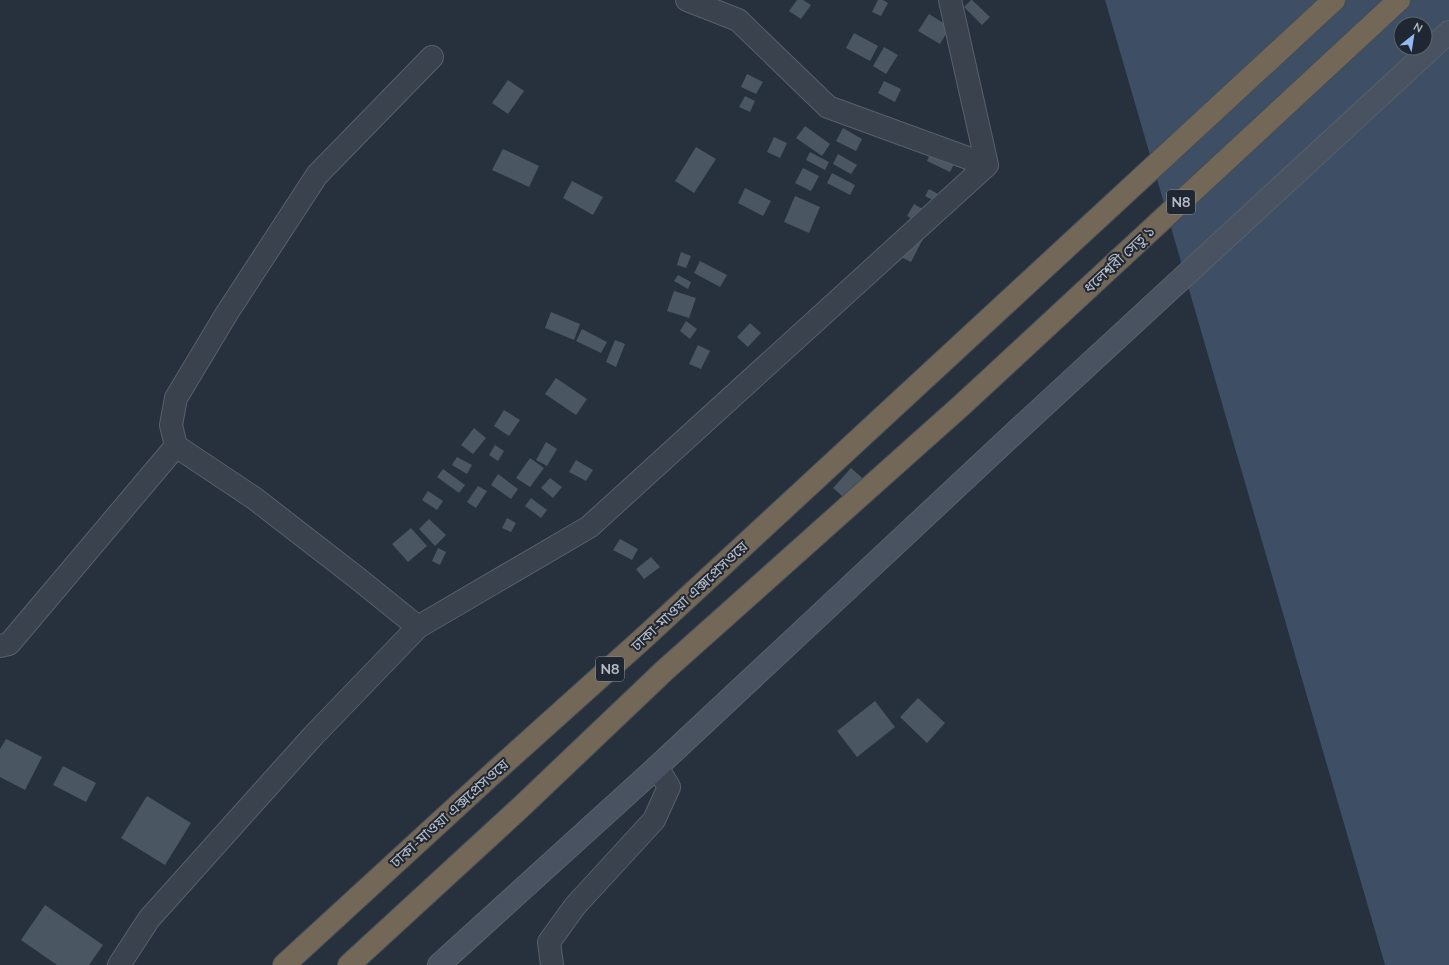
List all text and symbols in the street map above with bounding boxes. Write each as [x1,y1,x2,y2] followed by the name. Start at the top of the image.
[1393,16,1433,56] north arrow
[1411,19,1425,35] text: N
[1167,190,1195,214] road number: N8
[1079,221,1159,297] street label: ধলেশ্বরী সেতু ১
[626,537,752,656] street label: ঢাকা-মাওয়া এক্সপ্রেসওয়ে
[596,657,624,681] road number: N8
[385,754,513,872] street label: ঢাকা-মাওয়া এক্সপ্রেসওয়ে

